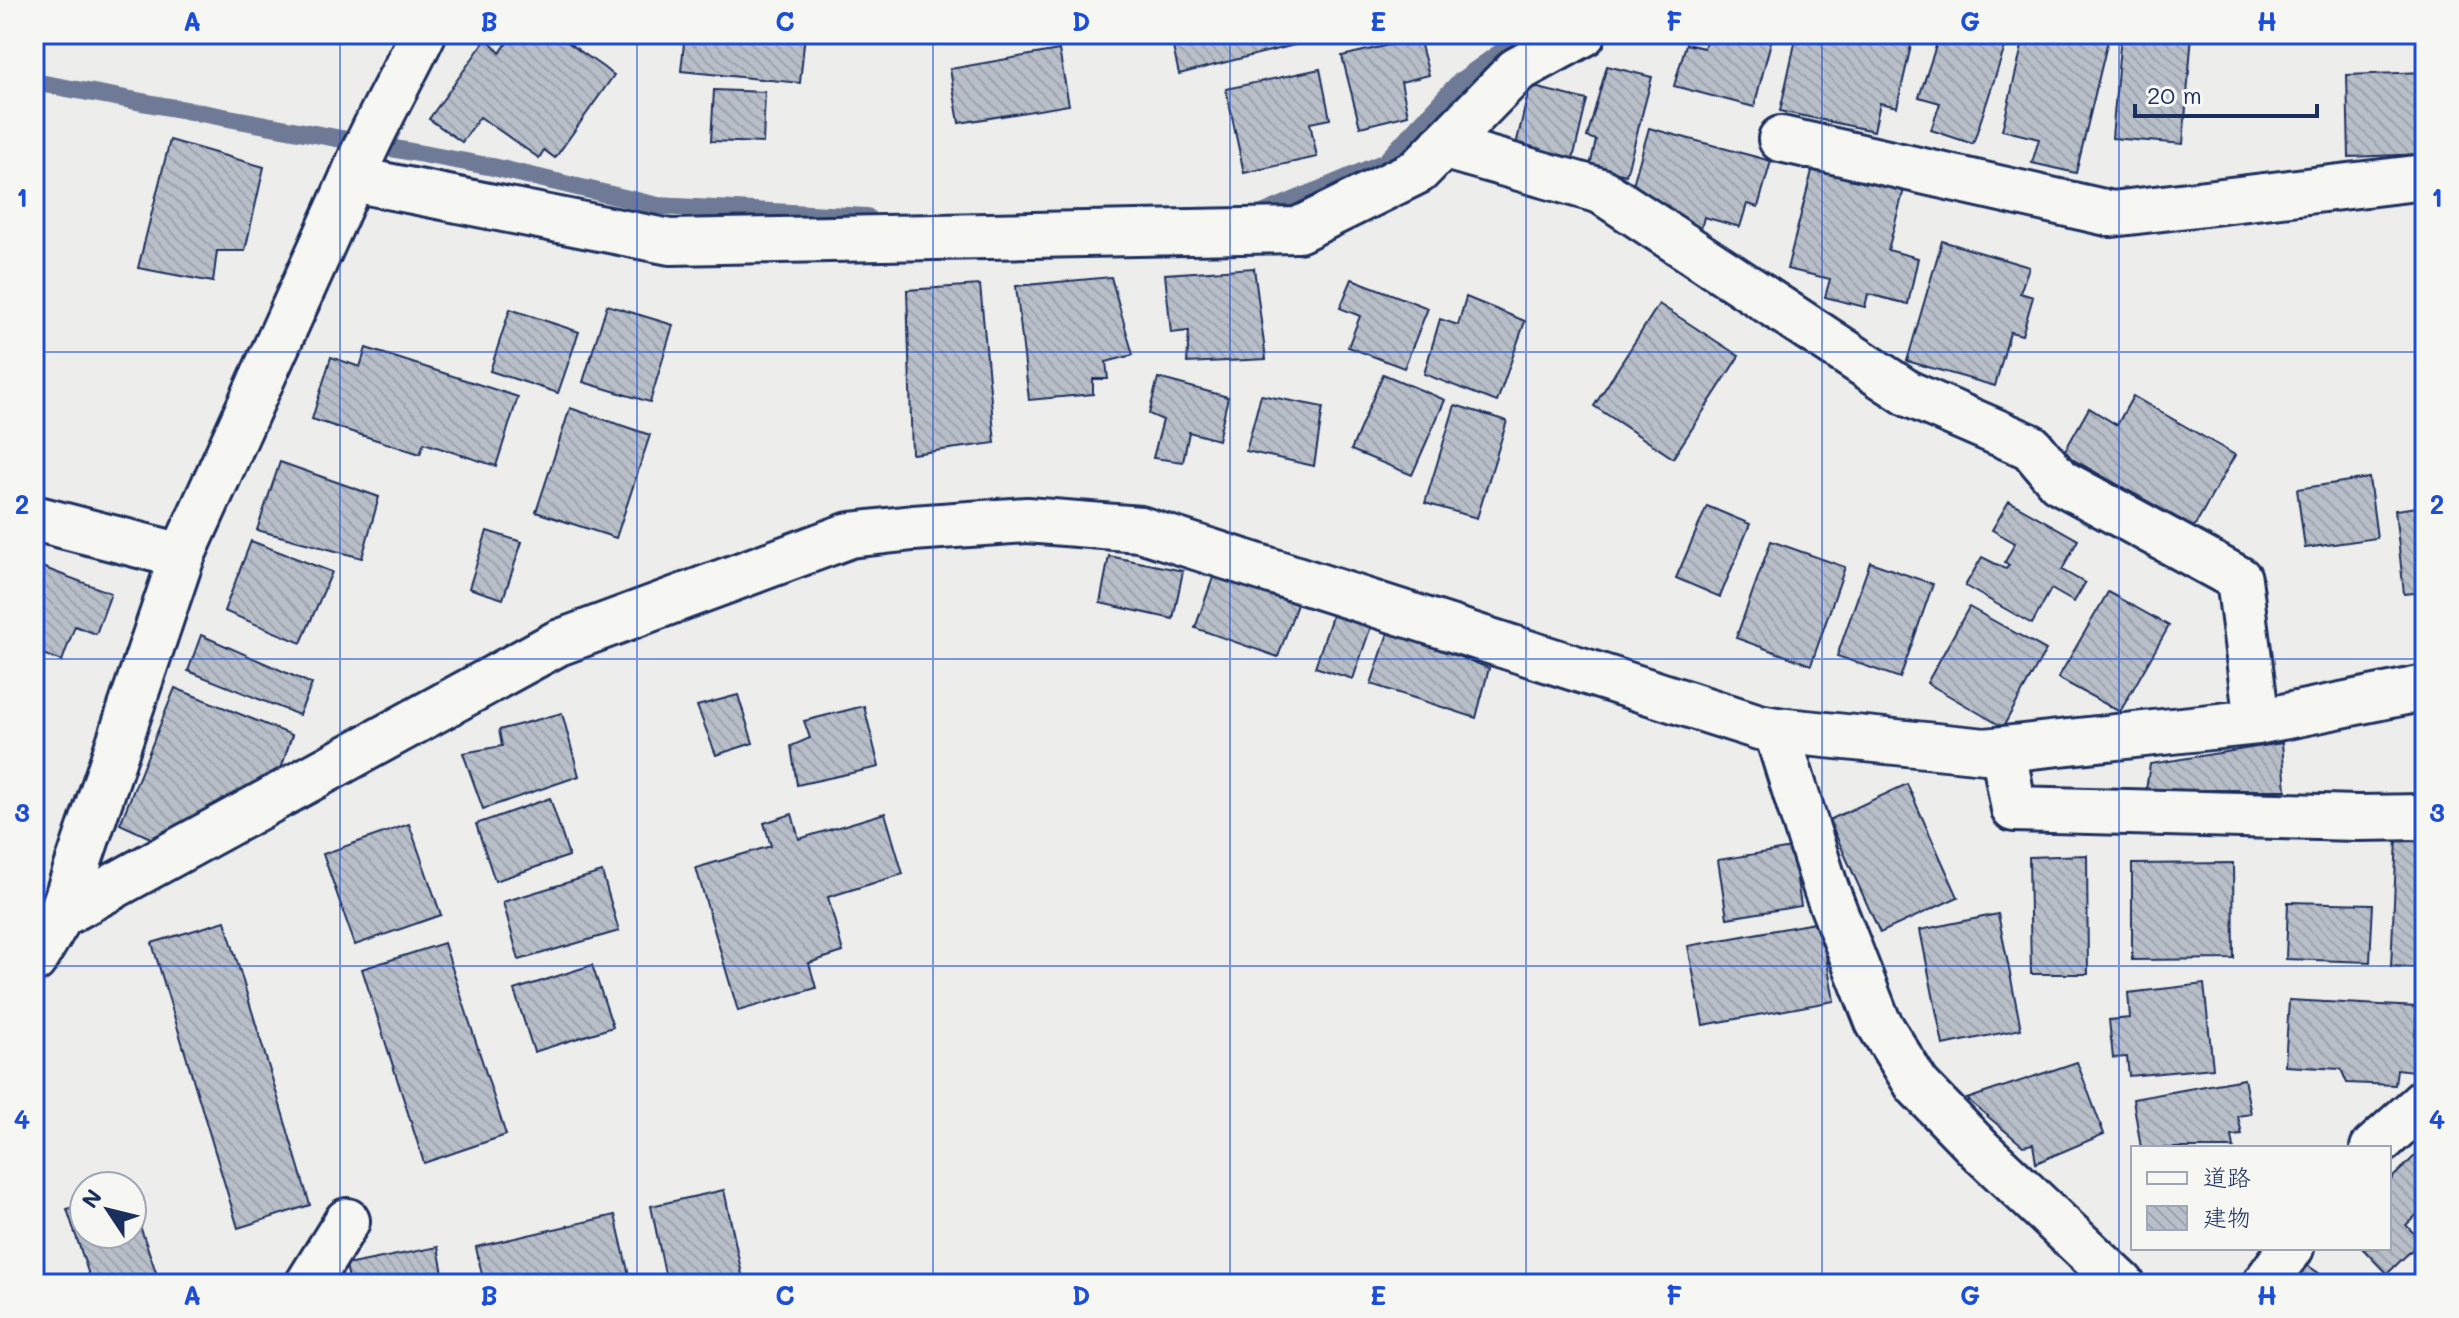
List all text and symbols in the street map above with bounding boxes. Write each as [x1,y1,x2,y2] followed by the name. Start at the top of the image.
[183,4,201,38] text: A
[480,4,498,38] text: B
[775,4,795,38] text: C
[1072,4,1090,38] text: D
[1370,4,1386,38] text: E
[1666,4,1682,38] text: F
[1960,4,1980,38] text: G
[2257,4,2277,38] text: H
[2135,68,2317,118] scale bar
[2147,79,2202,110] text: 20 m
[16,180,28,214] text: 1
[2431,180,2443,214] text: 1
[15,487,29,521] text: 2
[2430,487,2444,521] text: 2
[14,795,30,829] text: 3
[2429,795,2445,829] text: 3
[14,1102,30,1136] text: 4
[2429,1102,2445,1136] text: 4
[2131,1146,2391,1250] legend
[2203,1161,2251,1192] text: 道路
[68,1170,148,1250] north arrow
[75,1183,108,1213] text: N
[2203,1201,2251,1232] text: 建物
[183,1278,201,1312] text: A
[480,1278,498,1312] text: B
[775,1278,795,1312] text: C
[1072,1278,1090,1312] text: D
[1370,1278,1386,1312] text: E
[1666,1278,1682,1312] text: F
[1960,1278,1980,1312] text: G
[2257,1278,2277,1312] text: H

